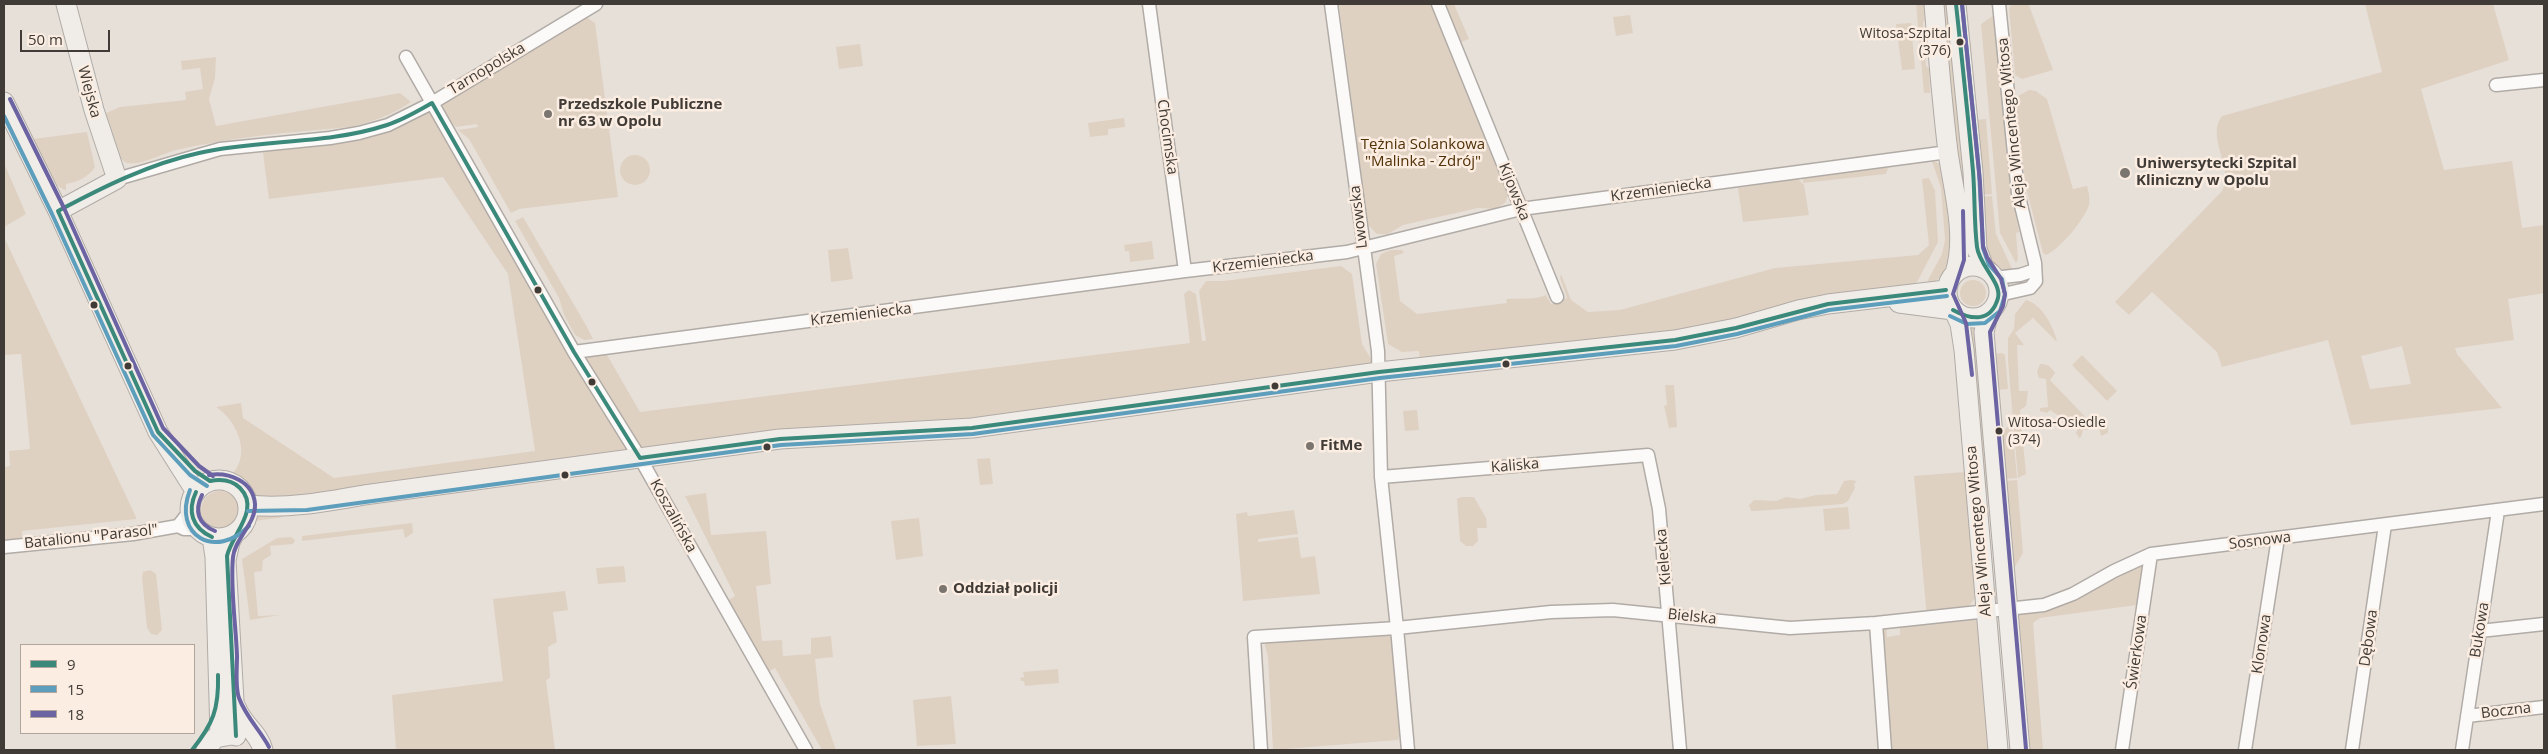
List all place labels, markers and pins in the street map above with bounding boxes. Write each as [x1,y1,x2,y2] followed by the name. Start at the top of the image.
[1860,26,1951,58] place label: Witosa-Szpital (376)
[1955,37,1965,47] marker: Witosa-Szpital (376)
[558,96,722,131] place label: Przedszkole Publiczne nr 63 w Opolu
[542,108,554,120] marker: Przedszkole Publiczne nr 63 w Opolu
[2136,155,2297,190] place label: Uniwersytecki Szpital Kliniczny w Opolu
[2118,166,2132,180] marker: Uniwersytecki Szpital Kliniczny w Opolu
[533,285,543,295] unlabelled marker
[89,300,99,310] unlabelled marker
[1501,359,1511,369] unlabelled marker
[123,361,133,371] unlabelled marker
[587,377,597,387] unlabelled marker
[1270,381,1280,391] unlabelled marker
[2008,415,2106,448] place label: Witosa-Osiedle (374)
[1994,426,2004,436] marker: Witosa-Osiedle (374)
[1320,437,1362,455] place label: FitMe
[1304,440,1316,452] marker: FitMe
[762,442,772,452] unlabelled marker
[560,470,570,480] unlabelled marker
[953,580,1058,598] place label: Oddział policji
[937,583,949,595] marker: Oddział policji

